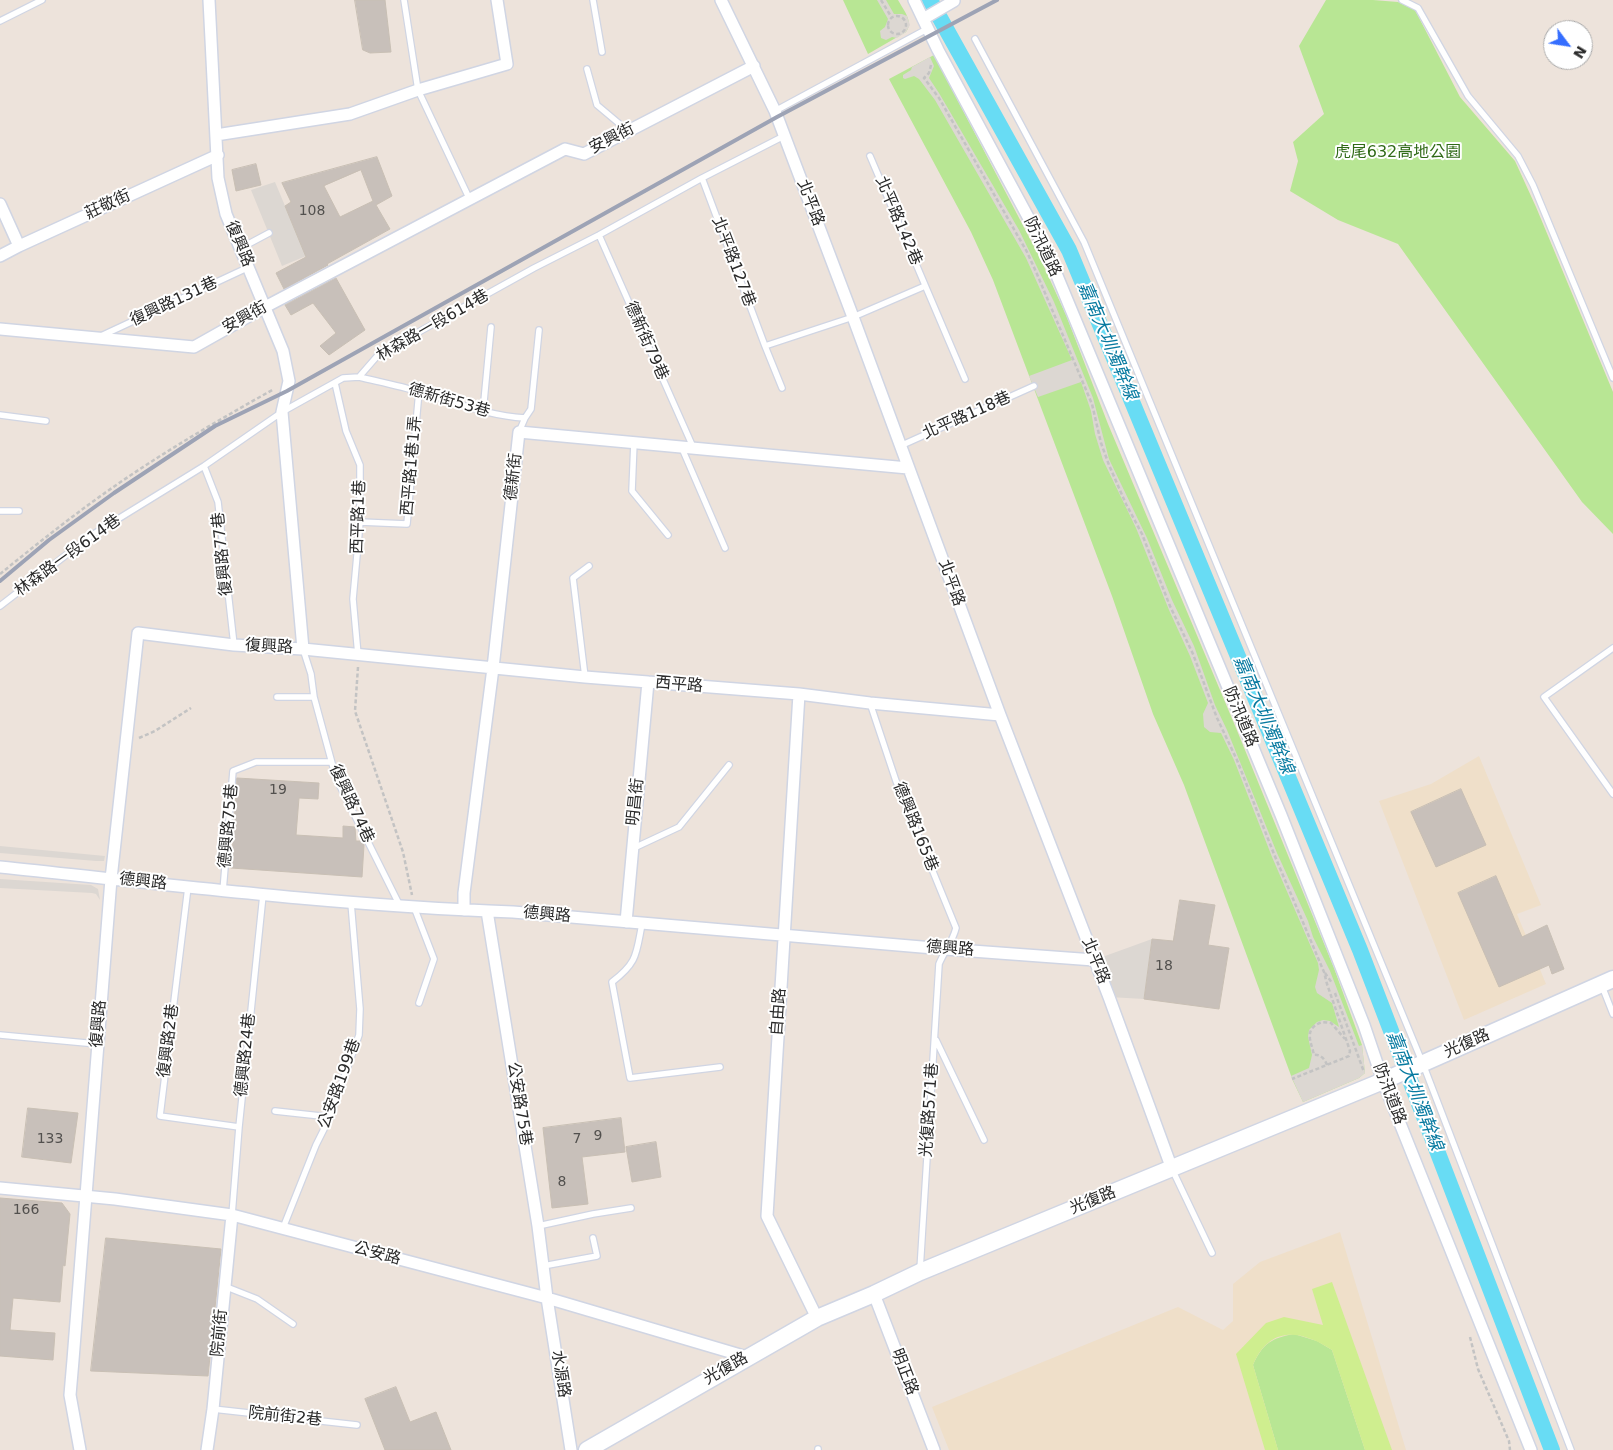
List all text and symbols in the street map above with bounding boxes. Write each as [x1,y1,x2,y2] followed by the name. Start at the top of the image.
[1543,20,1593,70] north arrow
[1570,43,1590,61] text: N
[586,120,638,158] street label: 安興街
[1335,143,1461,163] park label: 虎尾632高地公園
[871,174,925,268] street label: 北平路142巷
[792,177,828,229] street label: 北平路
[82,186,134,224] street label: 莊敬街
[299,203,325,219] house number: 108
[707,214,759,310] street label: 北平路127巷
[1019,214,1065,280] street label: 防汛道路
[221,218,257,270] street label: 復興路
[127,273,221,331] street label: 復興路131巷
[1072,279,1142,403] water label: 嘉南大圳濁幹線
[373,286,493,366] street label: 林森路一段614巷
[219,298,271,338] street label: 安興街
[620,299,672,383] street label: 德新街79巷
[406,380,492,422] street label: 德新街53巷
[920,388,1014,444] street label: 北平路118巷
[398,415,426,517] street label: 西平路1巷1弄
[502,452,526,502] street label: 德新街
[348,480,370,554] street label: 西平路1巷
[11,511,125,601] street label: 林森路一段614巷
[209,511,237,597] street label: 復興路77巷
[934,557,968,609] street label: 北平路
[245,636,293,658] street label: 復興路
[1228,653,1298,777] water label: 嘉南大圳濁幹線
[654,673,704,697] street label: 西平路
[1219,684,1261,750] street label: 防汛道路
[324,762,378,846] street label: 復興路74巷
[624,777,648,827] street label: 明昌街
[888,780,942,874] street label: 德興路165巷
[269,782,287,798] house number: 19
[216,783,242,869] street label: 德興路75巷
[118,870,168,894] street label: 德興路
[522,903,572,927] street label: 德興路
[1077,935,1113,987] street label: 北平路
[925,938,975,960] street label: 德興路
[1155,958,1173,974] house number: 18
[768,987,790,1037] street label: 自由路
[87,999,111,1049] street label: 復興路
[155,1003,183,1079] street label: 復興路2巷
[232,1012,260,1098] street label: 德興路24巷
[1441,1025,1493,1063] street label: 光復路
[1381,1028,1447,1154] water label: 嘉南大圳濁幹線
[315,1036,365,1132] street label: 公安路199巷
[503,1061,535,1147] street label: 公安路75巷
[1369,1061,1409,1127] street label: 防汛道路
[917,1062,943,1158] street label: 光復路571巷
[594,1128,602,1144] house number: 9
[37,1131,63,1147] house number: 133
[573,1131,581,1147] house number: 7
[558,1174,566,1190] house number: 8
[1067,1183,1119,1219] street label: 光復路
[13,1202,39,1218] house number: 166
[351,1239,403,1269] street label: 公安路
[208,1308,232,1358] street label: 院前街
[886,1346,922,1398] street label: 明正路
[547,1349,573,1399] street label: 水源路
[700,1349,752,1389] street label: 光復路
[247,1404,323,1430] street label: 院前街2巷

